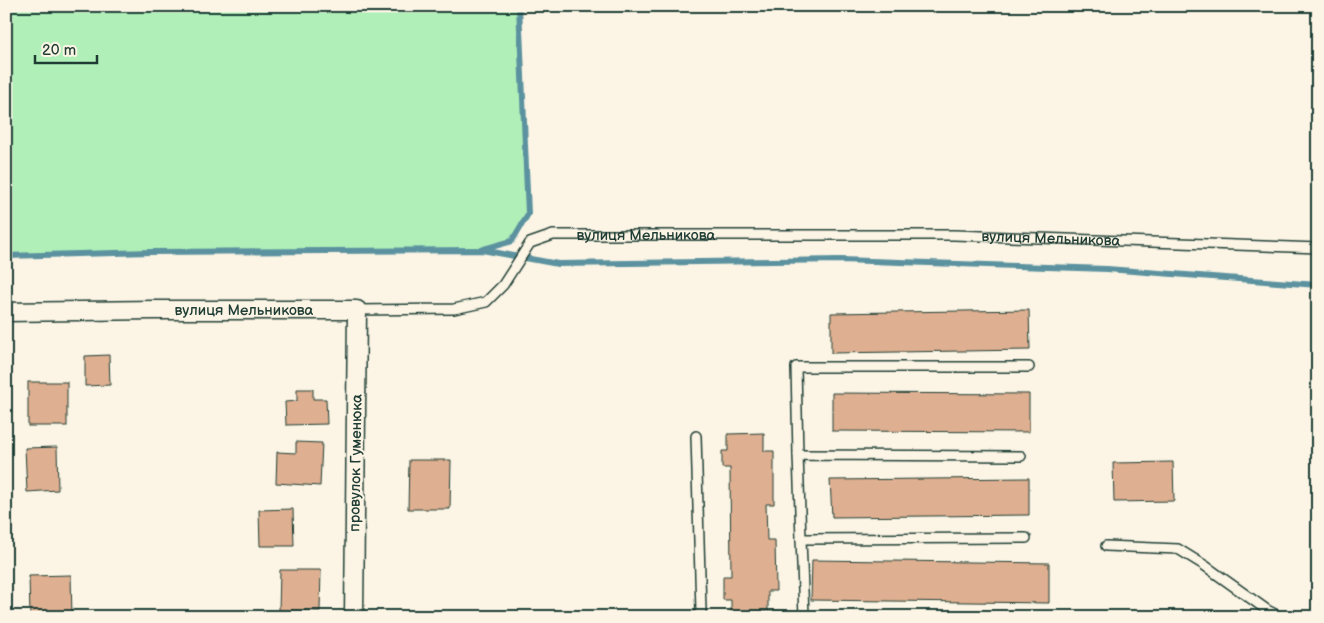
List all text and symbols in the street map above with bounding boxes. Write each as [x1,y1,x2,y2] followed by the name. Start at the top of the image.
[35,32,98,64] scale bar
[42,41,76,60] text: 20 m
[576,226,716,245] street label: вулиця Мельникова
[981,226,1121,250] street label: вулиця Мельникова
[174,301,314,320] street label: вулиця Мельникова
[345,394,367,532] street label: провулок Гуменюка

